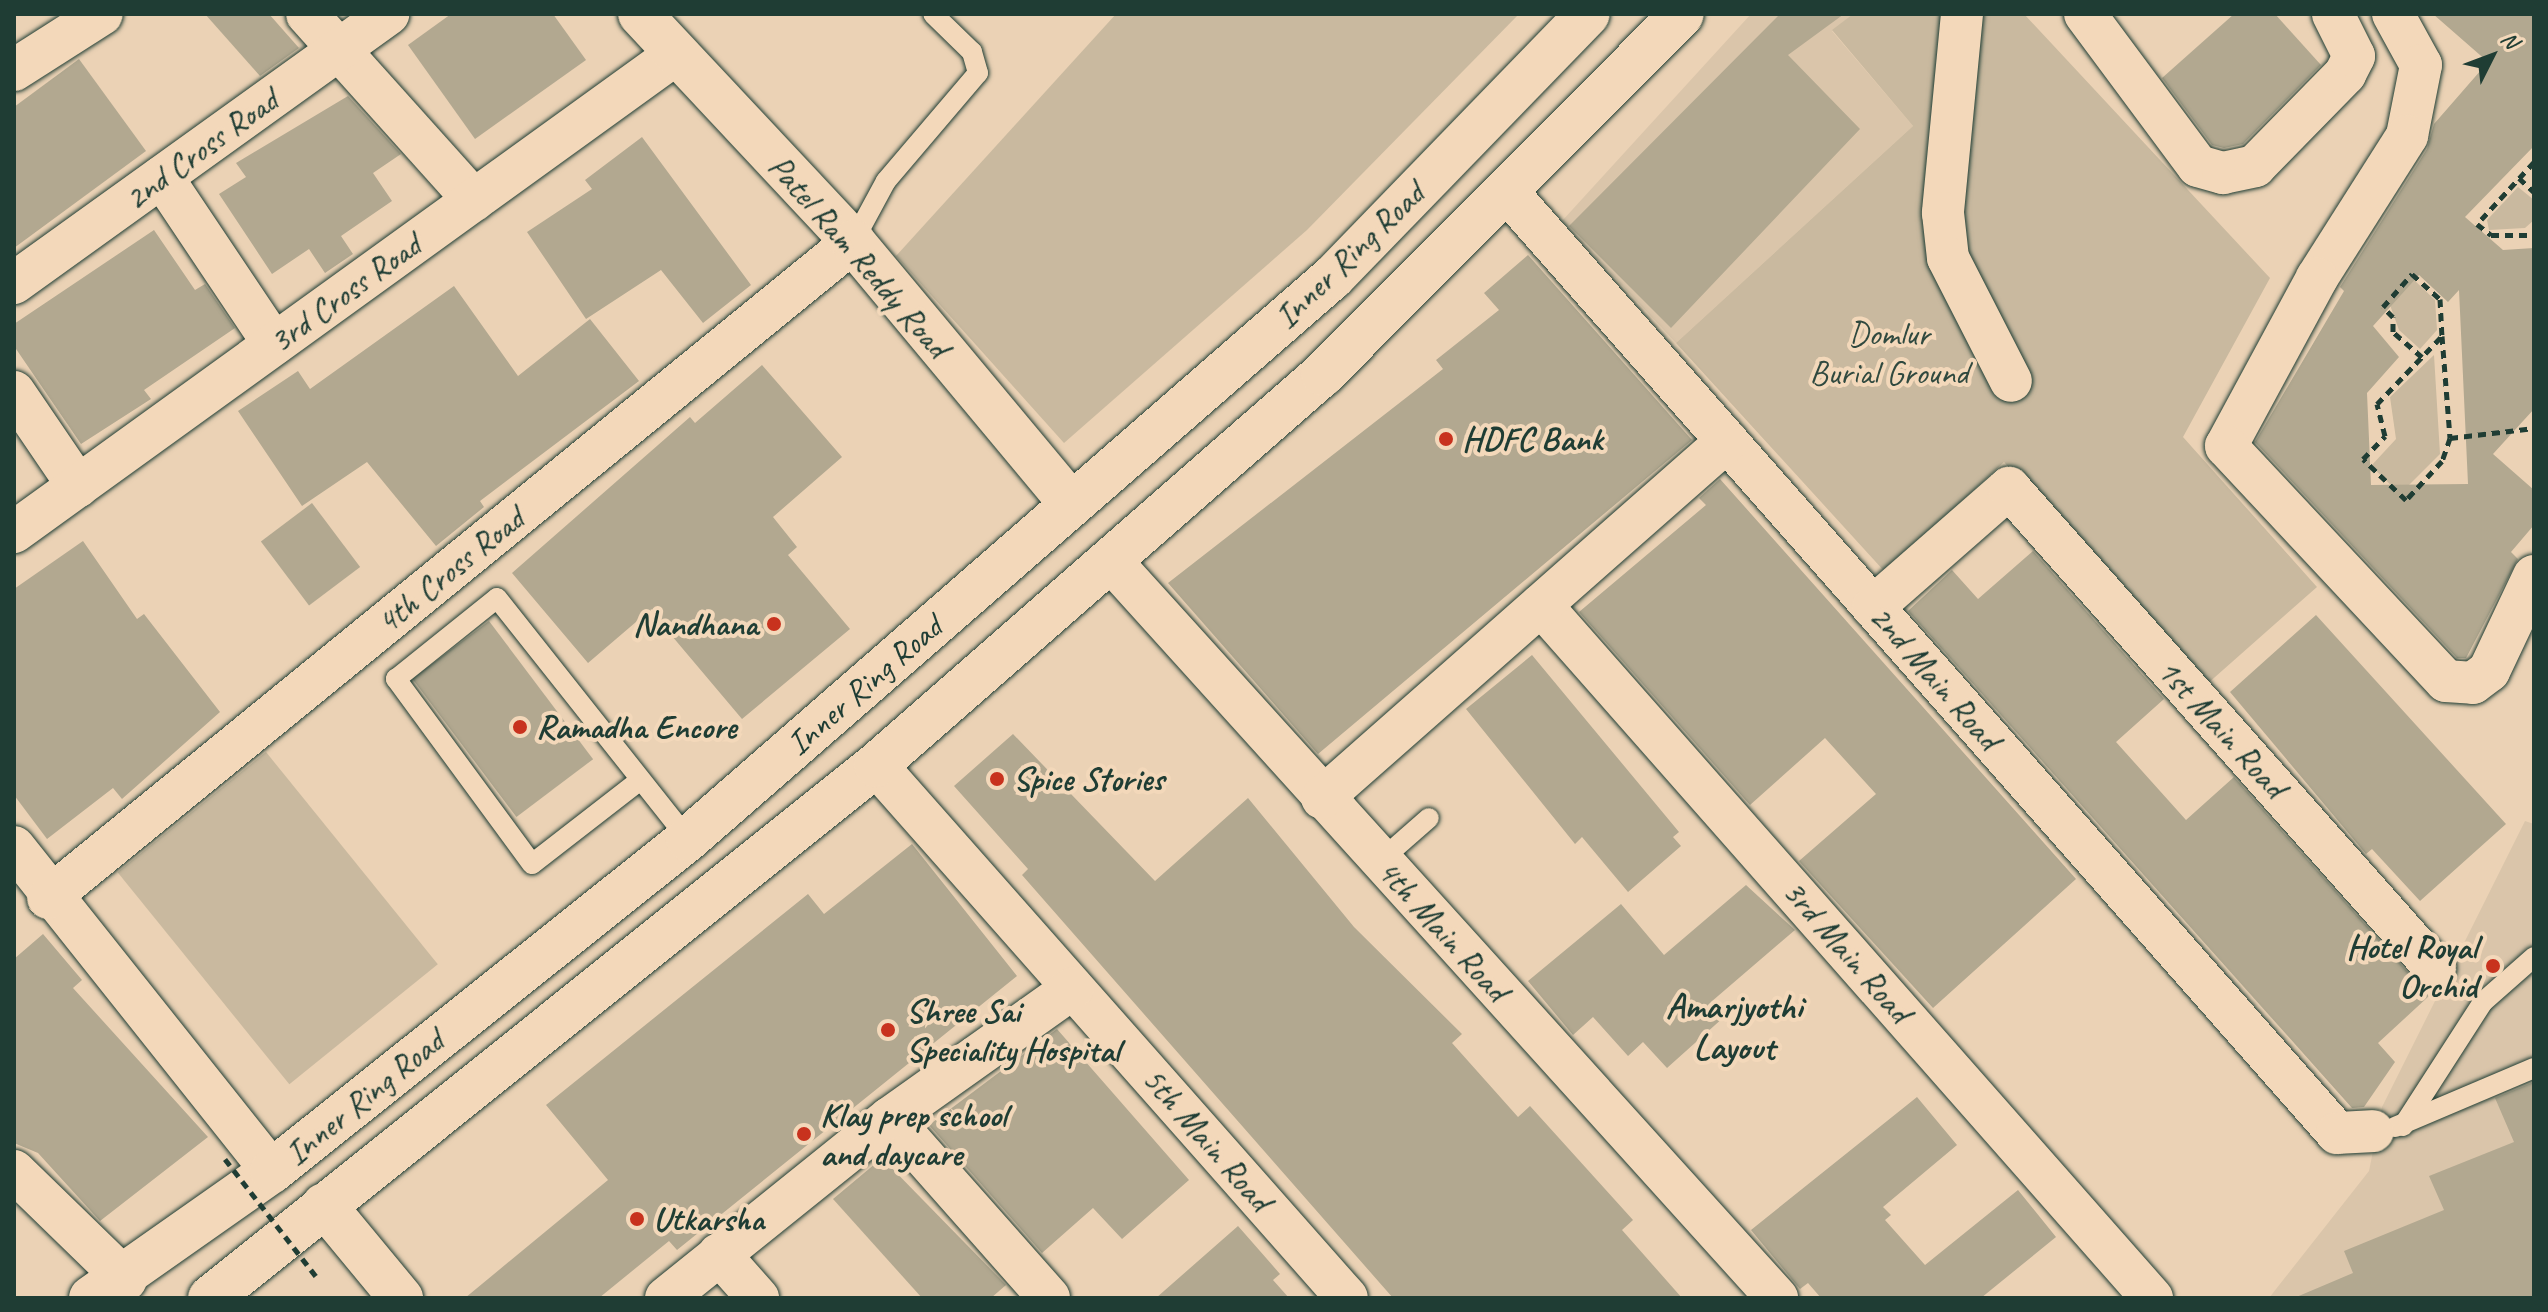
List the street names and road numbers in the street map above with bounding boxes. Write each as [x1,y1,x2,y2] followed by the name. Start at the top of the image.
[116,79,286,219] street label: 2nd Cross Road
[759,145,959,367] street label: Patel Ram Reddy Road
[1266,173,1432,337] street label: Inner Ring Road
[261,224,429,362] street label: 3rd Cross Road
[368,498,532,642] street label: 4th Cross Road
[1861,596,2009,758] street label: 2nd Main Road
[778,606,950,764] street label: Inner Ring Road
[2149,650,2295,806] street label: 1st Main Road
[1369,851,1517,1009] street label: 4th Main Road
[1774,871,1920,1031] street label: 3rd Main Road
[276,1021,452,1173] street label: Inner Ring Road
[1134,1059,1280,1219] street label: 5th Main Road

